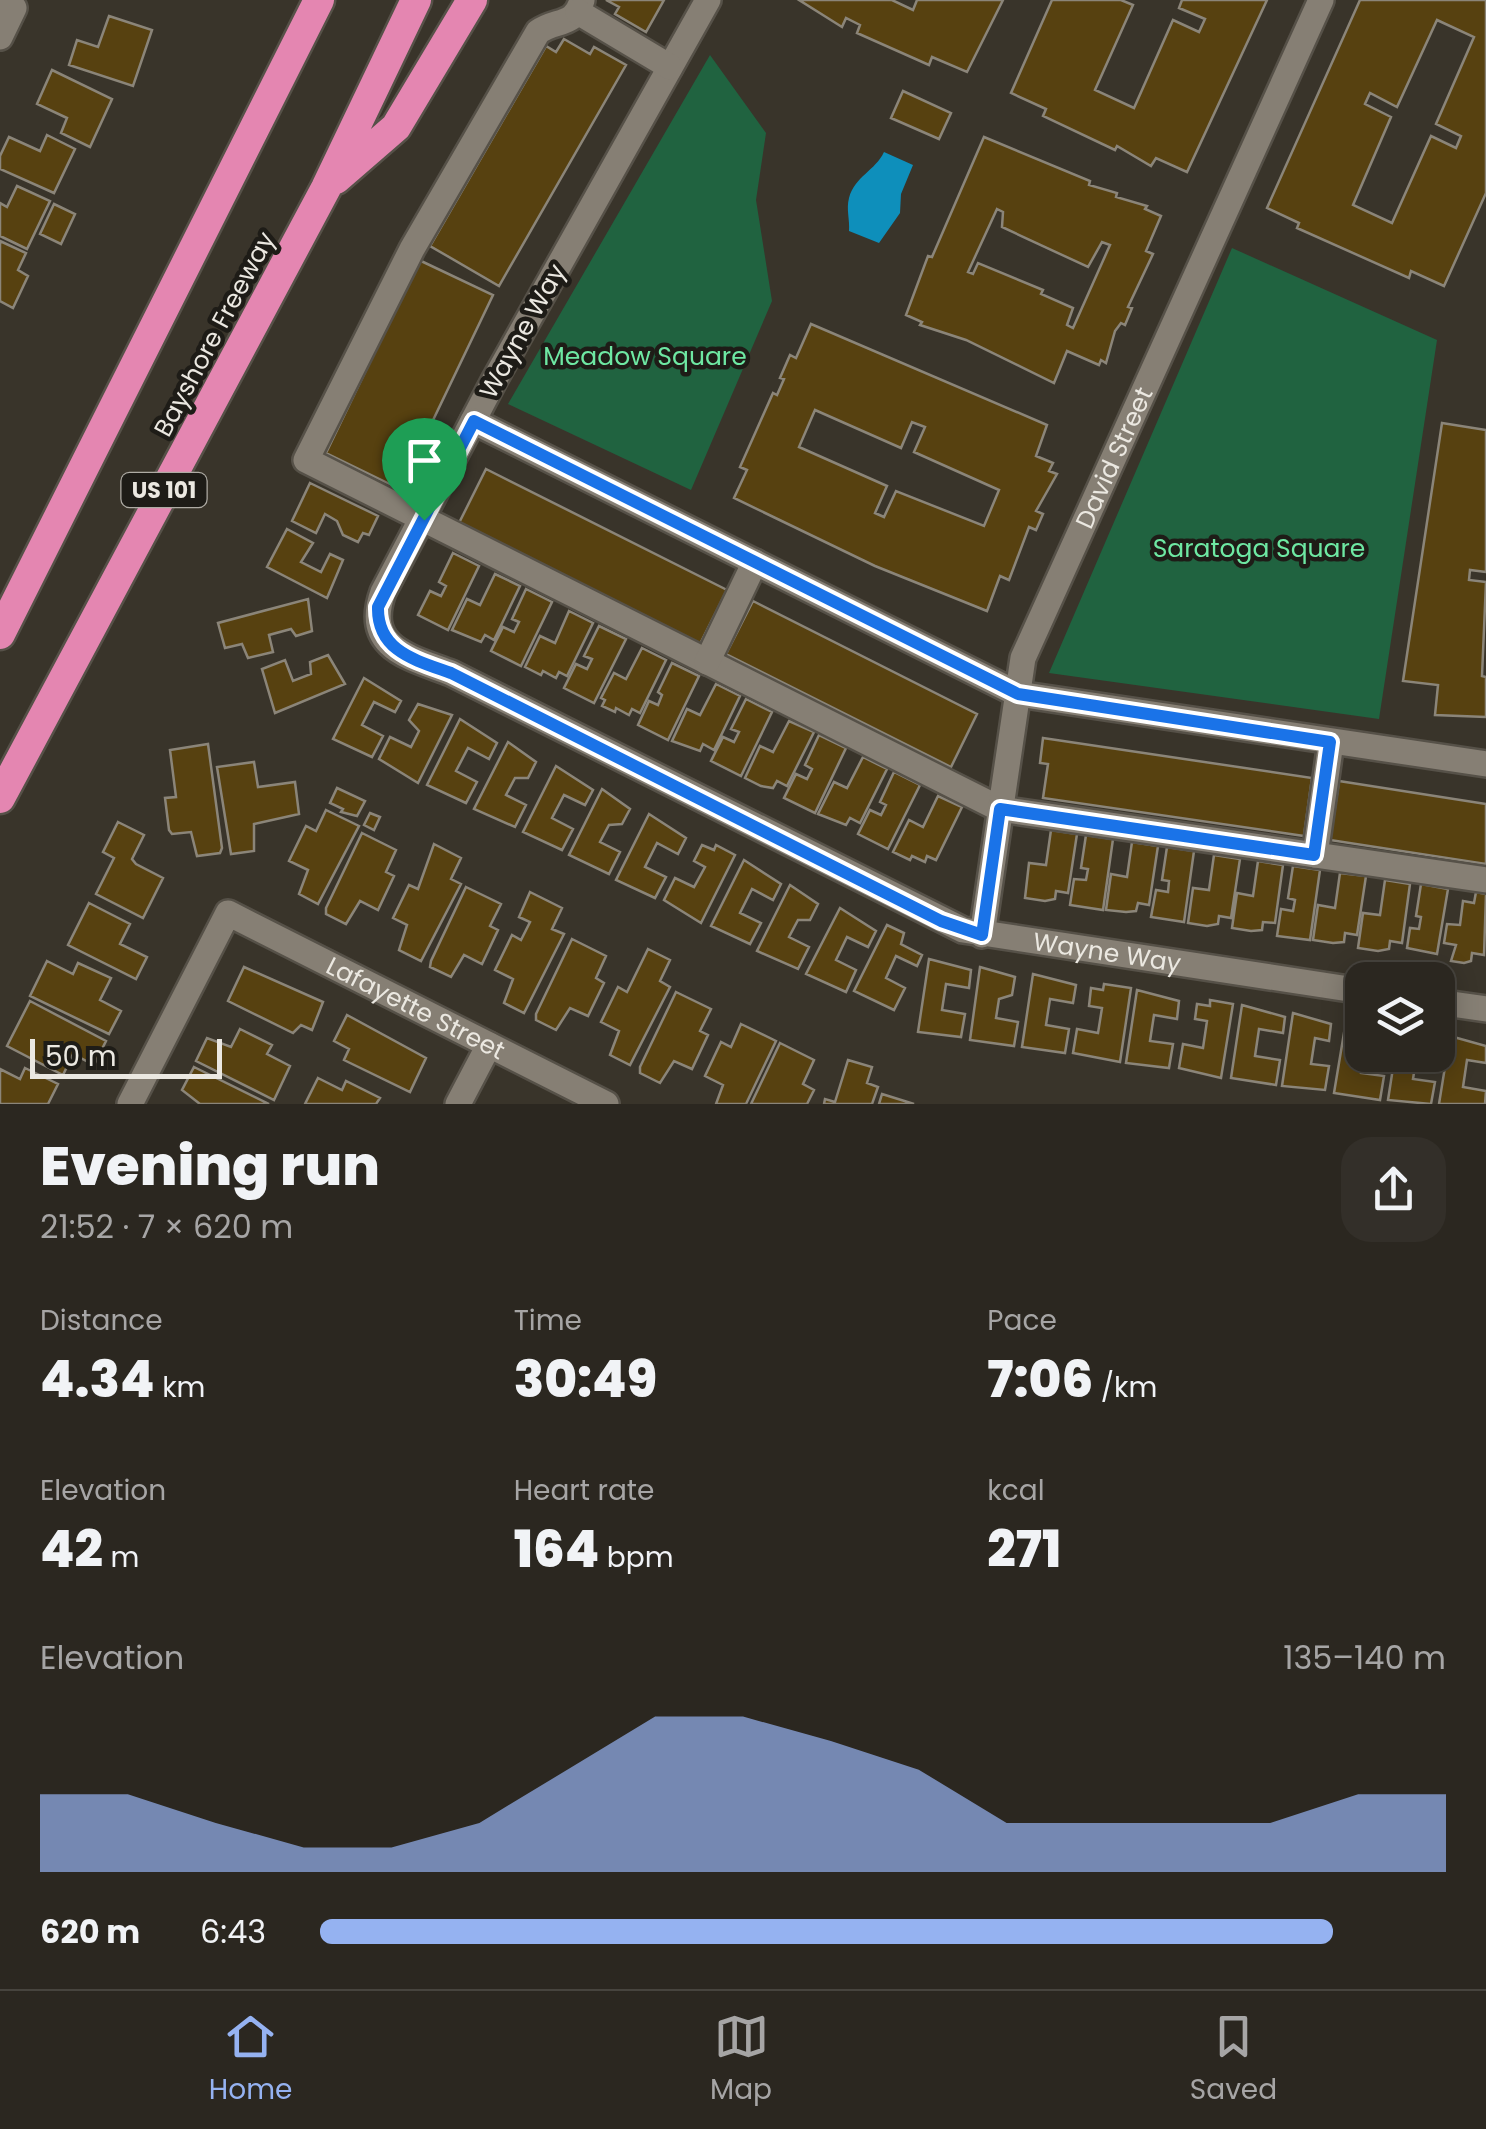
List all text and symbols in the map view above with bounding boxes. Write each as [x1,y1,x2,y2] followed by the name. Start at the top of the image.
[146,226,283,443] street label: Bayshore Freeway
[471,258,574,405] street label: Wayne Way
[543,339,747,374] park label: Meadow Square
[1067,382,1161,534] street label: David Street
[382,418,467,521] pin
[397,433,452,488] icon: arrive
[121,473,206,507] road number: US 101
[1153,531,1365,566] park label: Saratoga Square
[1031,924,1183,981] street label: Wayne Way
[320,948,511,1068] street label: Lafayette Street
[1345,962,1455,1072] map controls
[1345,962,1455,1072] button: layers
[30,1034,222,1078] scale bar
[45,1037,116,1076] text: 50 m
[40,1127,380,1204] text: Evening run
[1341,1137,1446,1242] button: share
[40,1204,293,1249] text: 21:52 · 7 × 620 m
[40,1301,163,1340] text: Distance
[514,1301,582,1340] text: Time
[987,1301,1057,1340] text: Pace
[40,1344,155,1415] text: 4.34
[514,1344,657,1415] text: 30:49
[987,1344,1093,1415] text: 7:06
[155,1368,205,1407] text: km
[1093,1368,1157,1407] text: /km
[40,1471,166,1510] text: Elevation
[514,1471,654,1510] text: Heart rate
[987,1471,1045,1510] text: kcal
[40,1514,103,1585] text: 42
[514,1514,599,1585] text: 164
[987,1514,1061,1585] text: 271
[103,1538,139,1577] text: m
[599,1538,674,1577] text: bpm
[40,1635,184,1680] text: Elevation
[1283,1635,1446,1680] text: 135–140 m
[40,1909,140,1954] text: 620 m
[200,1909,266,1954] text: 6:43
[209,2009,292,2111] tab: Home
[710,2009,772,2111] tab: Map
[1190,2009,1277,2111] tab: Saved

